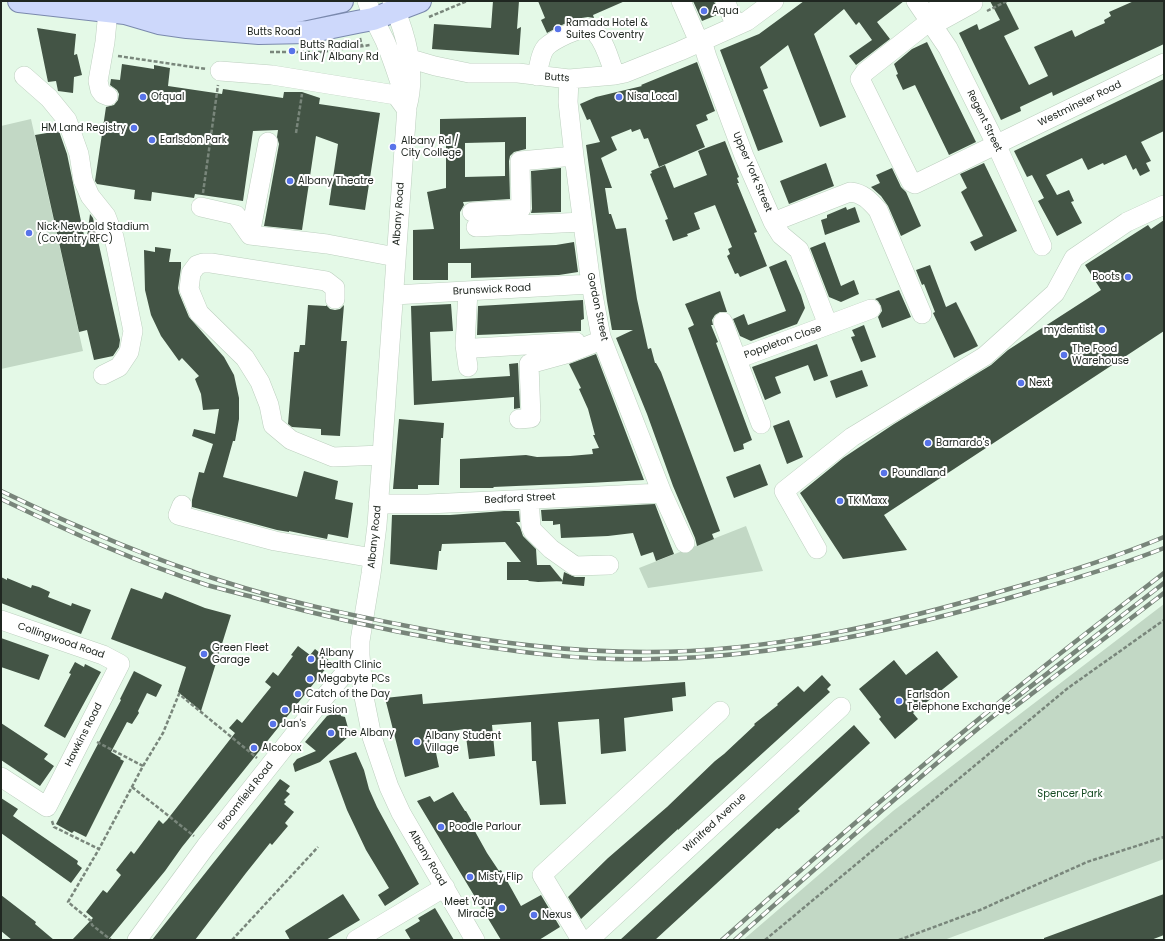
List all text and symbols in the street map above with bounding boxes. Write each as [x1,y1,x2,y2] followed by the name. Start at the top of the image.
[712,5,739,17] place label: Aqua
[699,6,709,16] marker: Aqua
[566,17,648,40] place label: Ramada Hotel & Suites Coventry
[553,24,563,34] marker: Ramada Hotel & Suites Coventry
[247,26,301,38] street label: Butts Road
[300,39,379,62] place label: Butts Radial Link / Albany Rd
[287,46,297,56] marker: Butts Radial Link / Albany Rd
[544,71,570,85] street label: Butts
[1036,79,1124,129] street label: Westminster Road
[964,88,1004,154] street label: Regent Street
[151,91,185,103] place label: Ofqual
[627,91,677,103] place label: Nisa Local
[138,92,148,102] marker: Ofqual
[614,92,624,102] marker: Nisa Local
[41,122,126,134] place label: HM Land Registry
[129,123,139,133] marker: HM Land Registry
[730,130,774,214] street label: Upper York Street
[160,134,227,146] place label: Earlsdon Park
[147,135,157,145] marker: Earlsdon Park
[401,135,461,158] place label: Albany Rd / City College
[388,142,398,152] marker: Albany Rd / City College
[298,175,374,187] place label: Albany Theatre
[285,176,295,186] marker: Albany Theatre
[391,182,407,246] street label: Albany Road
[37,221,149,244] place label: Nick Newbold Stadium (Coventry RFC)
[24,228,34,238] marker: Nick Newbold Stadium (Coventry RFC)
[1092,271,1120,283] place label: Boots
[584,272,610,342] street label: Gordon Street
[1123,272,1133,282] marker: Boots
[453,282,531,298] street label: Brunswick Road
[743,322,823,362] street label: Poppleton Close
[1044,324,1094,336] place label: mydentist
[1097,325,1107,335] marker: mydentist
[1072,343,1129,366] place label: The Food Warehouse
[1059,350,1069,360] marker: The Food Warehouse
[1029,377,1051,389] place label: Next
[1016,378,1026,388] marker: Next
[936,437,989,449] place label: Barnardo's
[923,438,933,448] marker: Barnardo's
[892,467,946,479] place label: Poundland
[879,468,889,478] marker: Poundland
[484,491,556,507] street label: Bedford Street
[848,495,887,507] place label: TK Maxx
[835,496,845,506] marker: TK Maxx
[366,505,384,569] street label: Albany Road
[16,620,106,662] street label: Collingwood Road
[212,642,269,666] place label: Green Fleet Garage
[319,647,382,670] place label: Albany Health Clinic
[199,649,209,659] marker: Green Fleet Garage
[306,654,316,664] marker: Albany Health Clinic
[318,673,390,685] place label: Megabyte PCs
[305,674,315,684] marker: Megabyte PCs
[306,688,390,700] place label: Catch of the Day
[293,689,303,699] marker: Catch of the Day
[907,689,1011,712] place label: Earlsdon Telephone Exchange
[894,696,904,706] marker: Earlsdon Telephone Exchange
[63,701,105,769] street label: Hawkins Road
[293,704,347,716] place label: Hair Fusion
[280,705,290,715] marker: Hair Fusion
[281,718,306,730] place label: Jan's
[268,719,278,729] marker: Jan's
[339,727,394,739] place label: The Albany
[326,728,336,738] marker: The Albany
[425,730,501,754] place label: Albany Student Village
[412,737,422,747] marker: Albany Student Village
[262,742,302,754] place label: Alcobox
[249,743,259,753] marker: Alcobox
[216,760,276,832] street label: Broomfield Road
[1037,788,1103,800] park label: Spencer Park
[681,791,749,855] street label: Winifred Avenue
[449,821,521,833] place label: Poodle Parlour
[436,822,446,832] marker: Poodle Parlour
[406,828,448,888] street label: Albany Road
[478,871,523,883] place label: Misty Flip
[465,872,475,882] marker: Misty Flip
[444,896,494,920] place label: Meet Your Miracle
[497,903,507,913] marker: Meet Your Miracle
[542,909,572,921] place label: Nexus
[529,910,539,920] marker: Nexus

